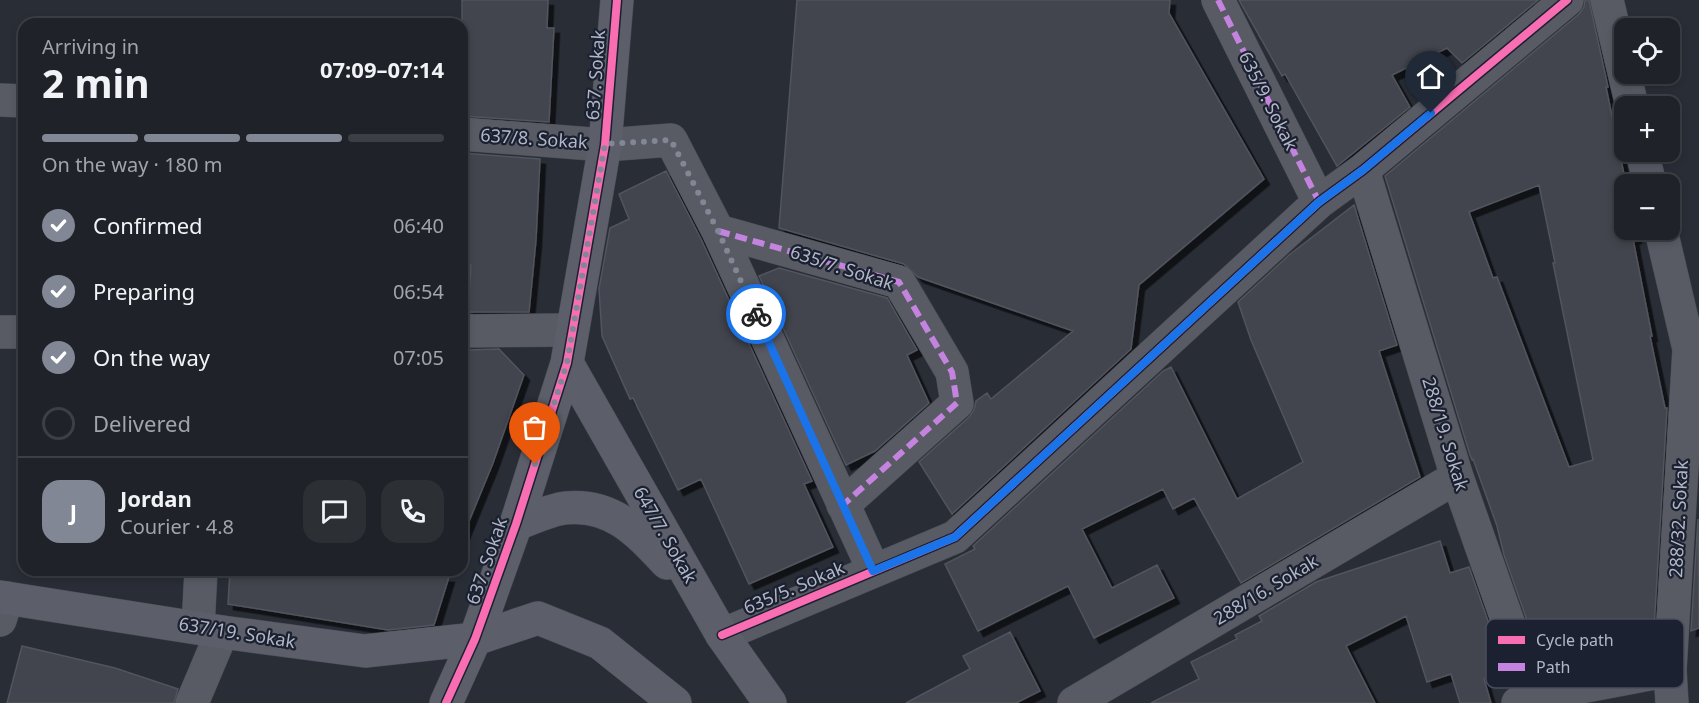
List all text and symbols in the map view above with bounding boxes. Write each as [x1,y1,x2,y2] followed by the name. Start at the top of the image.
[1614,18,1680,240] map controls
[1614,18,1680,84] button: locate
[580,29,610,121] street label: 637. Sokak
[42,33,139,60] text: Arriving in
[1234,47,1304,154] street label: 635/9. Sokak
[1405,51,1456,113] pin
[320,54,444,84] text: 07:09–07:14
[42,56,149,109] text: 2 min
[1414,60,1447,93] icon: home
[1614,96,1680,162] button: +
[480,122,589,154] street label: 637/8. Sokak
[42,151,222,178] text: On the way · 180 m
[1614,174,1680,240] button: −
[42,209,75,242] icon: check
[93,210,203,240] text: Confirmed
[393,212,444,239] text: 06:40
[787,239,897,295] street label: 635/7. Sokak
[42,275,75,308] icon: check
[93,276,195,306] text: Preparing
[393,278,444,305] text: 06:54
[726,284,786,344] courier
[740,298,773,331] icon: bike
[42,341,75,374] icon: check
[93,342,210,372] text: On the way
[393,344,444,371] text: 07:05
[1417,374,1475,494] street label: 288/19. Sokak
[509,402,560,464] pin
[93,408,191,438] text: Delivered
[518,411,551,444] icon: bag
[1663,459,1693,578] street label: 288/32. Sokak
[303,480,366,543] button: chat
[381,480,444,543] button: phone
[629,482,703,587] street label: 647/7. Sokak
[120,483,192,513] text: Jordan
[70,496,77,526] text: J
[120,513,234,540] text: Courier · 4.8
[460,514,512,607] street label: 637. Sokak
[1209,548,1322,630] street label: 288/16. Sokak
[739,555,848,619] street label: 635/5. Sokak
[177,611,298,653] street label: 637/19. Sokak
[1486,619,1684,688] legend
[1536,629,1614,651] text: Cycle path
[1536,656,1570,678] text: Path

